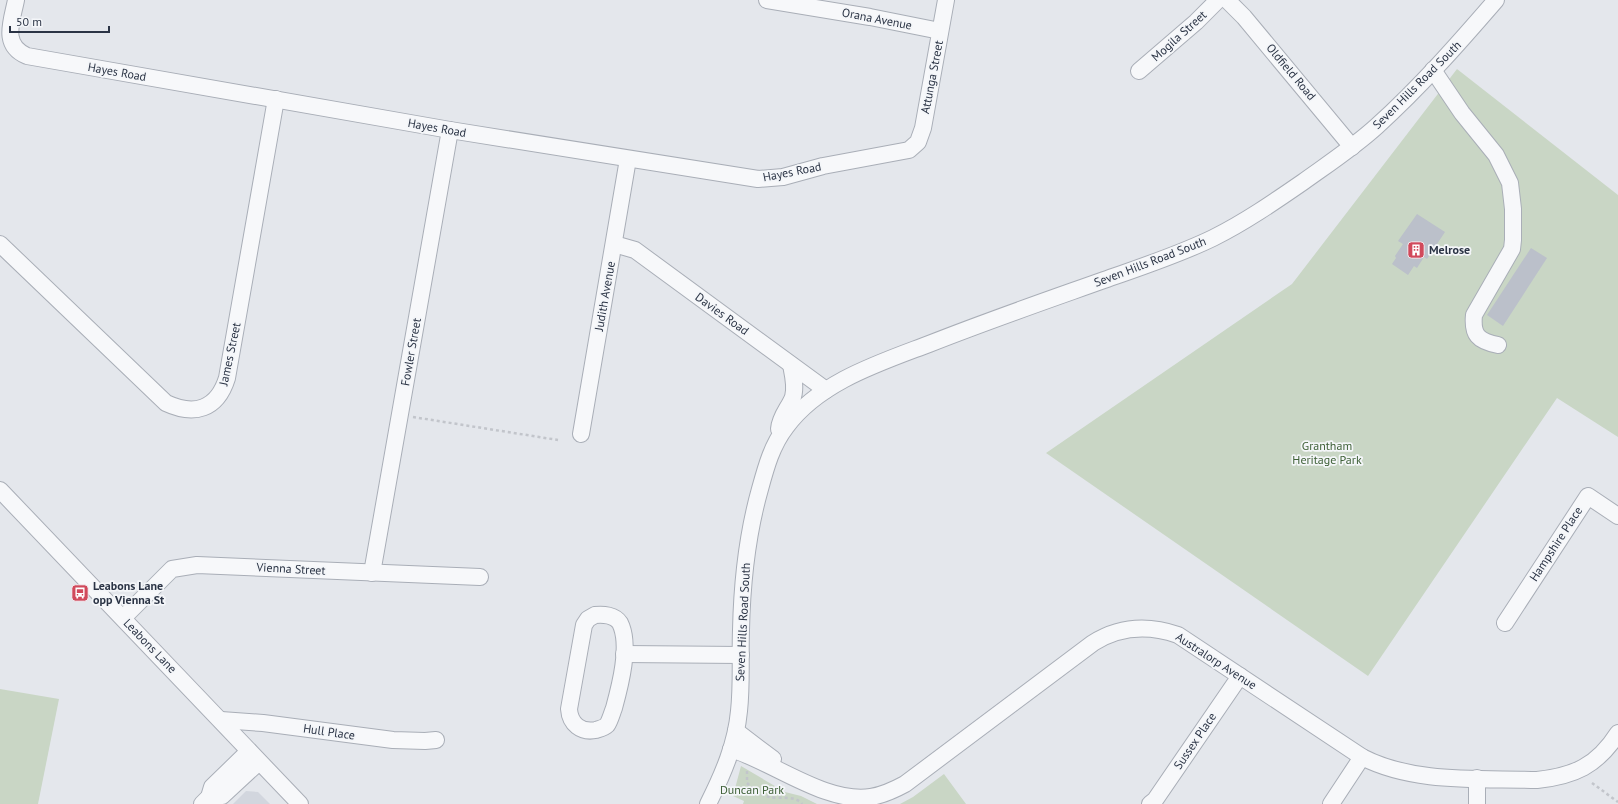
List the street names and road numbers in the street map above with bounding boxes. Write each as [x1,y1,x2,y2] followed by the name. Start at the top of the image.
[841,4,913,33] street label: Orana Avenue
[1148,7,1209,64] street label: Mogila Street
[1369,37,1464,132] street label: Seven Hills Road South
[917,39,946,115] street label: Attunga Street
[1263,40,1319,103] street label: Oldfield Road
[87,59,148,84] street label: Hayes Road
[407,115,468,140] street label: Hayes Road
[761,158,822,185] street label: Hayes Road
[1092,233,1208,290] street label: Seven Hills Road South
[591,260,618,333] street label: Judith Avenue
[693,289,752,338] street label: Davies Road
[397,317,424,387] street label: Fowler Street
[215,321,244,388] street label: James Street
[1526,504,1585,584] street label: Hampshire Place
[255,559,326,578] street label: Vienna Street
[732,562,753,682] street label: Seven Hills Road South
[121,615,180,676] street label: Leabons Lane
[1173,629,1260,692] street label: Australorp Avenue
[1170,710,1219,772] street label: Sussex Place
[302,720,356,743] street label: Hull Place

